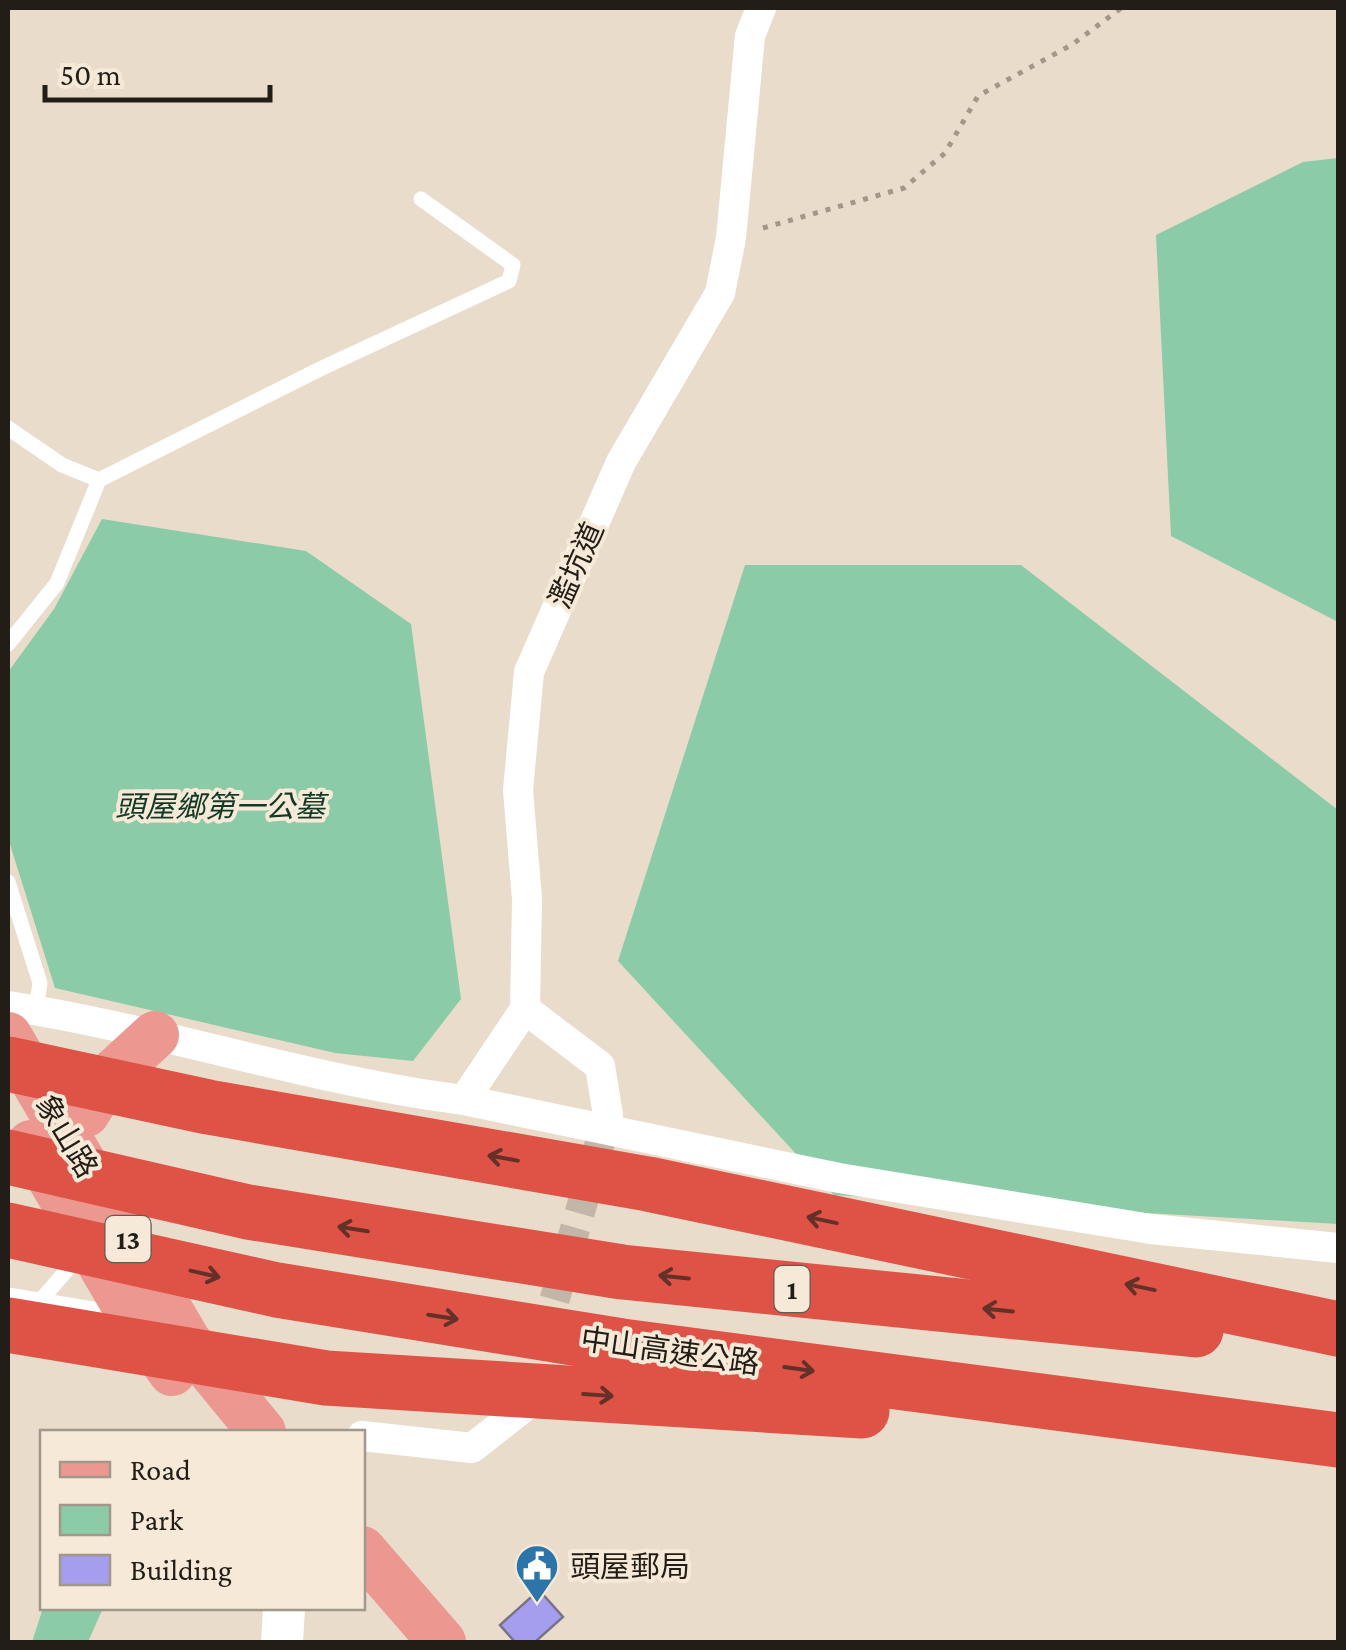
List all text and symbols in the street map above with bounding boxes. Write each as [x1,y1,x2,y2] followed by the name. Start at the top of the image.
[45,40,270,102] scale bar
[60,58,121,91] text: 50 m
[543,517,609,613] street label: 濫坑道
[115,790,330,823] park label: 頭屋鄉第一公墓
[30,1089,104,1183] street label: 象山路
[488,1148,520,1167] one-way arrow
[807,1210,839,1229] one-way arrow
[106,1216,150,1262] road number: 13
[337,1219,370,1237] one-way arrow
[188,1266,220,1284] one-way arrow
[774,1266,810,1312] road number: 1
[659,1268,691,1287] one-way arrow
[1125,1277,1157,1296] one-way arrow
[982,1300,1014,1319] one-way arrow
[426,1308,458,1326] one-way arrow
[579,1322,761,1380] street label: 中山高速公路
[782,1360,814,1379] one-way arrow
[581,1386,614,1405] one-way arrow
[40,1430,365,1610] legend
[130,1453,191,1486] text: Road
[130,1503,184,1536] text: Park
[514,1543,560,1604] public building icon: 頭屋郵局
[570,1550,690,1583] place label: 頭屋郵局
[130,1553,232,1587] text: Building

